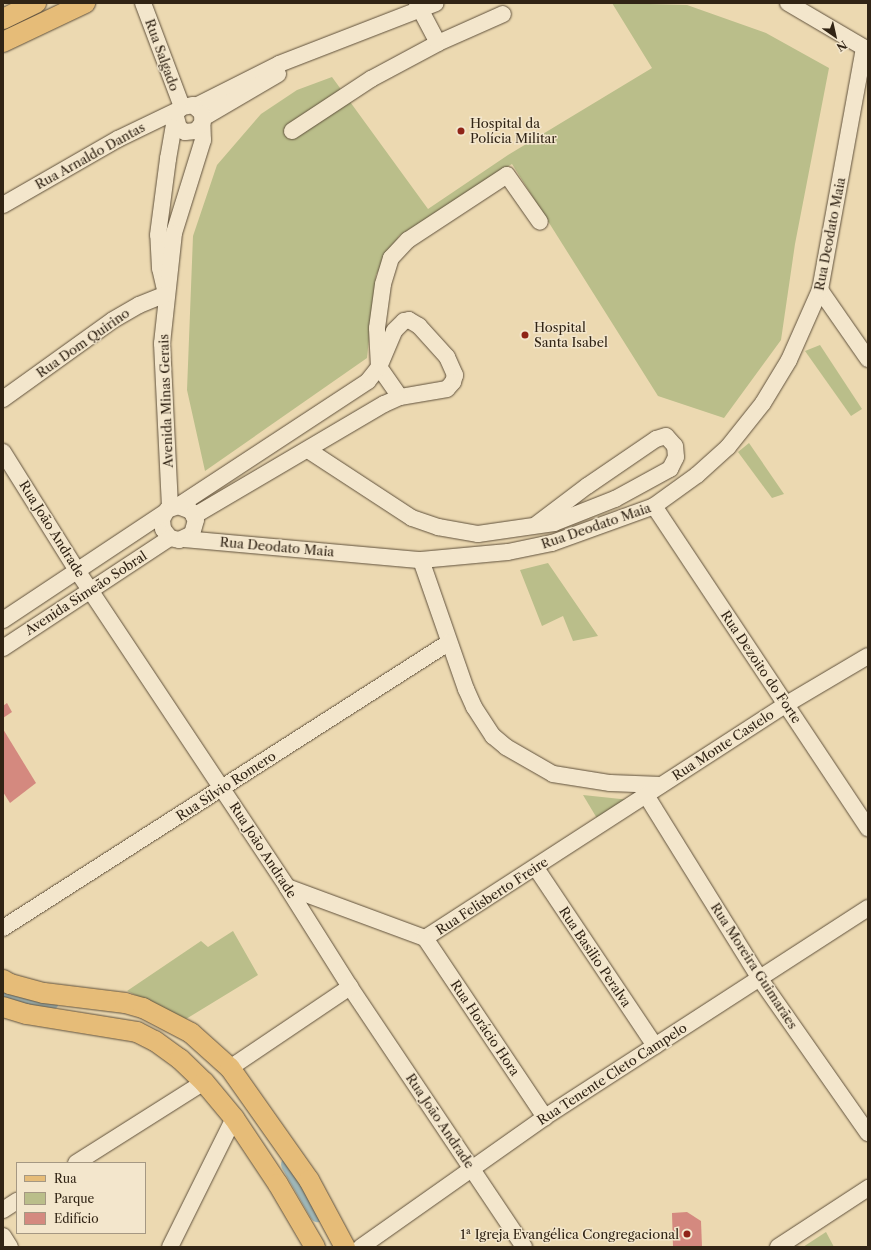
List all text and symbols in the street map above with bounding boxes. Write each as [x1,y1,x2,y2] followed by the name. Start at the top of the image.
[815,16,855,56] north arrow
[142,17,182,93] street label: Rua Salgado
[834,37,850,54] text: N
[470,116,557,147] place label: Hospital da Polícia Militar
[32,119,148,193] street label: Rua Arnaldo Dantas
[455,125,467,137] marker: Hospital da Polícia Militar
[811,176,849,292] street label: Rua Deodato Maia
[33,305,133,381] street label: Rua Dom Quirino
[534,320,608,351] place label: Hospital Santa Isabel
[519,329,531,341] marker: Hospital Santa Isabel
[156,334,176,468] street label: Avenida Minas Gerais
[16,478,88,580] street label: Rua João Andrade
[539,500,653,552] street label: Rua Deodato Maia
[219,534,335,560] street label: Rua Deodato Maia
[22,548,150,638] street label: Avenida Simeão Sobral
[717,608,805,726] street label: Rua Dezoito do Forte
[669,706,777,784] street label: Rua Monte Castelo
[173,748,279,824] street label: Rua Sílvio Romero
[226,799,300,901] street label: Rua João Andrade
[433,854,551,938] street label: Rua Felisberto Freire
[707,900,801,1032] street label: Rua Moreira Guimarães
[556,904,634,1010] street label: Rua Basilio Peralva
[447,977,523,1079] street label: Rua Horácio Hora
[534,1020,690,1128] street label: Rua Tenente Cleto Campelo
[402,1070,478,1172] street label: Rua João Andrade
[16,1162,146,1234] legend
[54,1171,77,1186] text: Rua
[54,1191,94,1206] text: Parque
[54,1211,99,1226] text: Edifício
[460,1226,679,1242] place label: 1ª Igreja Evangélica Congregacional
[682,1229,692,1239] marker: 1ª Igreja Evangélica Congregacional

